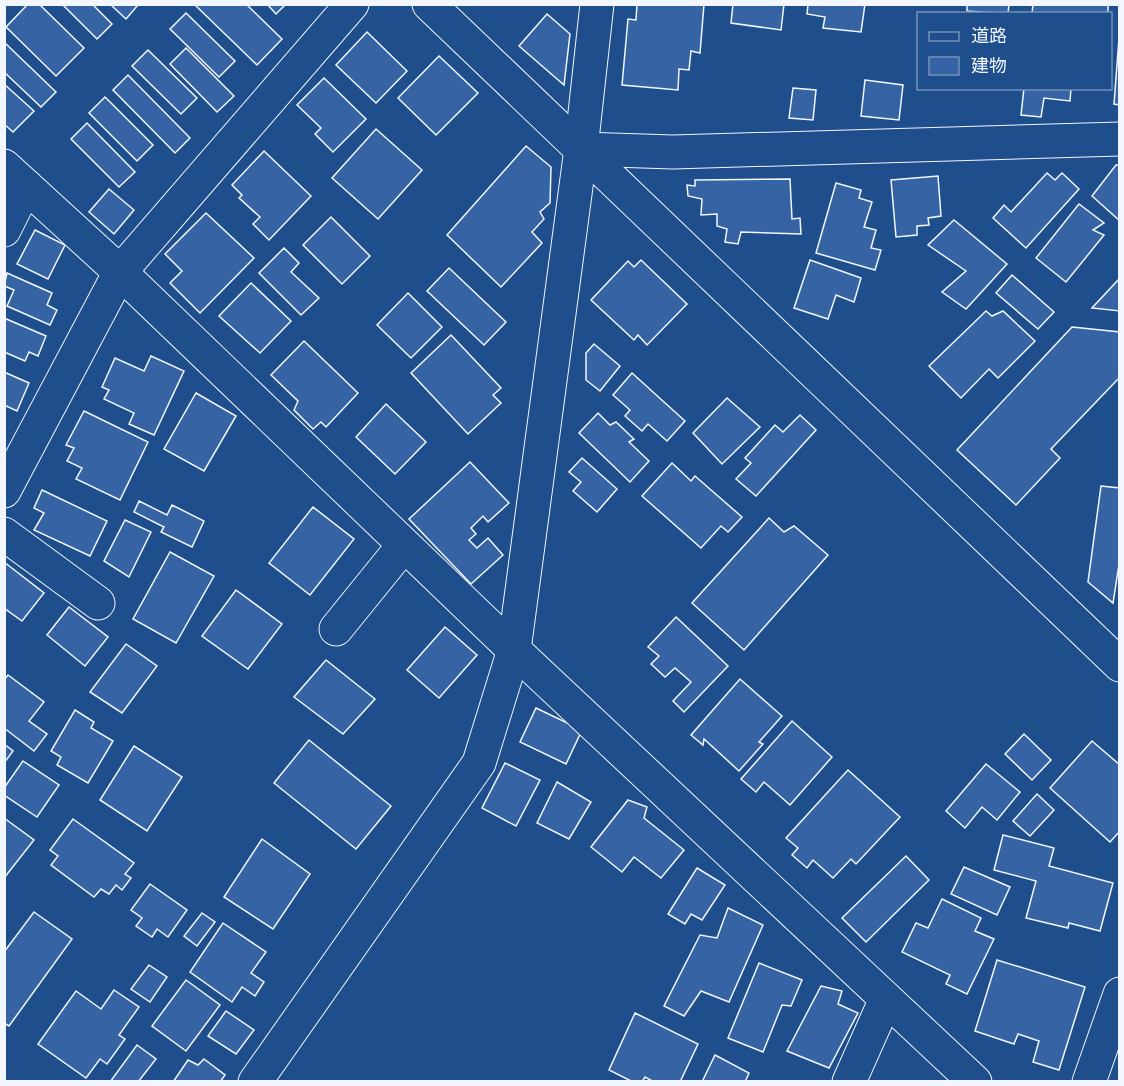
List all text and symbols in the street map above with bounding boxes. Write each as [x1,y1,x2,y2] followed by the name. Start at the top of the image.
[917,12,1112,90] legend
[971,25,1007,47] text: 道路
[971,55,1007,77] text: 建物

